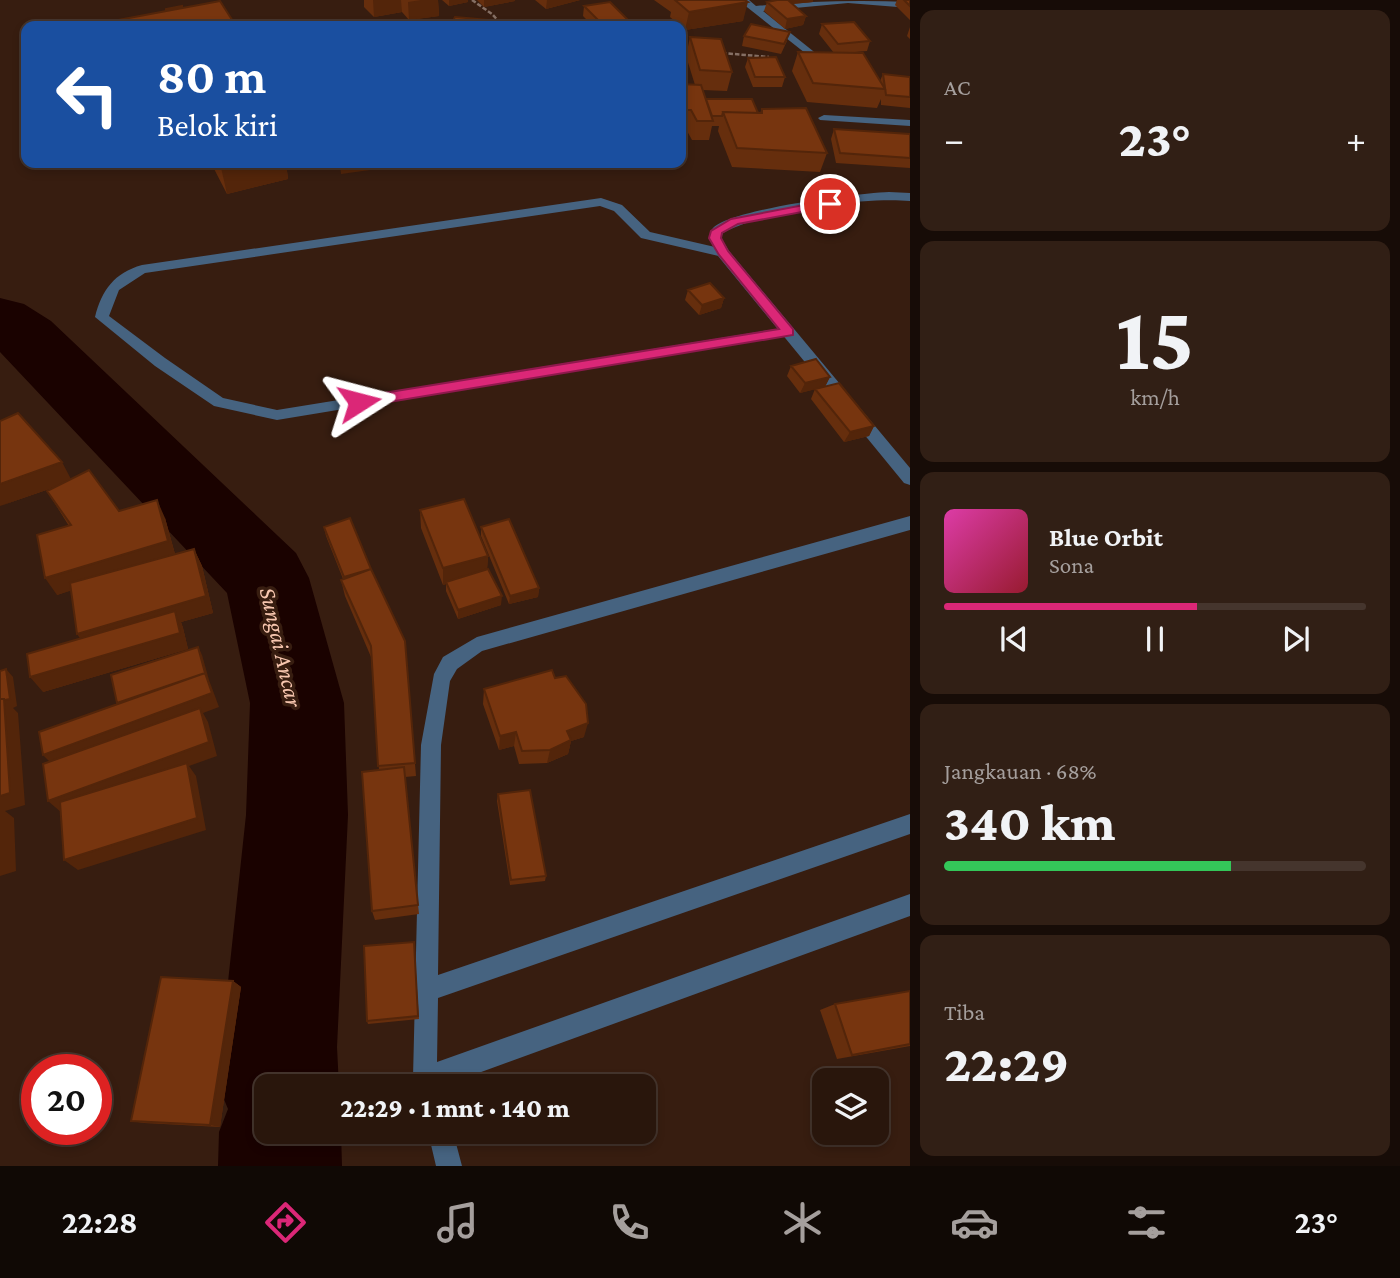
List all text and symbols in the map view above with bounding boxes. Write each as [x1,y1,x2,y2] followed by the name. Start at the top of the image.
[42,49,133,140] icon: left
[157,49,266,104] text: 80 m
[944,74,971,100] text: AC
[157,107,278,143] text: Belok kiri
[1119,109,1191,167] text: 23°
[944,118,964,160] text: −
[1346,118,1366,160] text: +
[800,174,860,234] pin
[811,185,849,223] icon: arrive
[1116,287,1194,389] text: 15
[322,365,396,439] position arrow
[1130,384,1180,410] text: km/h
[1049,523,1163,552] text: Blue Orbit
[1049,552,1094,578] text: Sona
[255,584,308,710] water label: Sungai Ancar
[995,620,1033,658] icon: previous
[1136,620,1174,658] icon: pause
[1277,620,1315,658] icon: next
[944,758,1097,784] text: Jangkauan · 68%
[944,793,1115,851] text: 340 km
[944,999,985,1025] text: Tiba
[944,1034,1069,1092] text: 22:29
[21,1054,112,1145] speed limit sign: 20
[812,1068,889,1145] map controls
[812,1068,889,1145] button: layers
[340,1094,570,1123] text: 22:29 · 1 mnt · 140 m
[261,1198,310,1247] icon: directions
[433,1198,482,1247] icon: music
[605,1198,654,1247] icon: phone
[778,1198,827,1247] icon: climate
[950,1198,999,1247] icon: car
[1122,1198,1171,1247] icon: filters
[62,1204,138,1240] text: 22:28
[1295,1204,1338,1240] text: 23°

